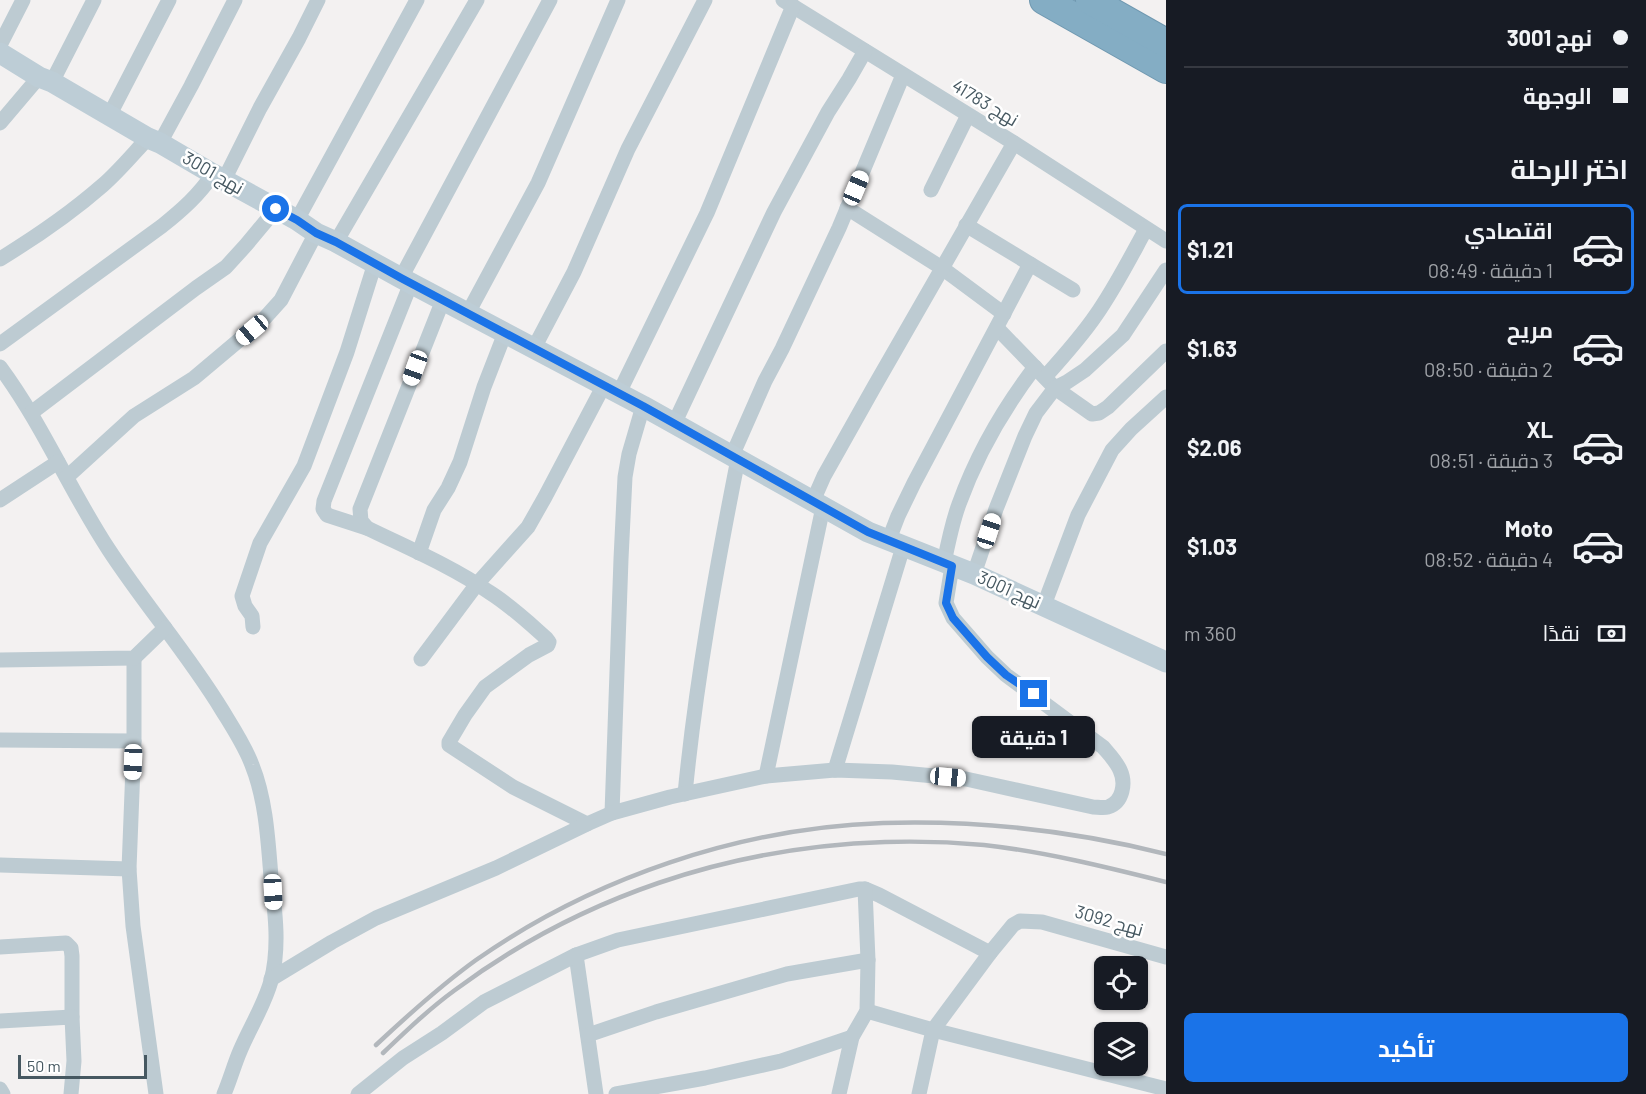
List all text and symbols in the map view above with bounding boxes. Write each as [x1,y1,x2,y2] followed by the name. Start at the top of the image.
[1507,24,1592,50] text: نهج 3001
[947,74,1023,132] street label: نهج 41783
[1523,82,1592,108] text: الوجهة
[178,146,248,200] street label: نهج 3001
[1510,152,1628,184] text: اختر الرحلة
[841,168,871,208] car
[262,195,289,222] route start
[1464,217,1553,243] text: اقتصادي
[1571,222,1625,276] icon: car
[1187,236,1233,262] text: $1.21
[1428,258,1553,282] text: 1 دقيقة · 08:49
[232,312,272,348] car
[1507,316,1553,342] text: مريح
[1571,321,1625,375] icon: car
[1187,335,1237,361] text: $1.63
[400,348,430,388] car
[1424,357,1553,381] text: 2 دقيقة · 08:50
[1527,416,1553,442] text: XL
[1571,420,1625,474] icon: car
[1187,434,1242,460] text: $2.06
[1429,448,1553,472] text: 3 دقيقة · 08:51
[975,511,1003,551] car
[1505,515,1553,541] text: Moto
[1571,519,1625,573] icon: car
[1187,533,1237,559] text: $1.03
[1424,547,1553,571] text: 4 دقيقة · 08:52
[974,565,1044,615] street label: نهج 3001
[1595,617,1628,650] icon: cash
[1542,619,1580,645] text: نقدًا
[1184,621,1236,645] text: 360 m
[1020,680,1047,707] route end
[972,715,1096,757] callout: 1 دقيقة
[1000,725,1067,749] text: 1 دقيقة
[123,744,143,780] car
[929,766,967,788] car
[263,874,283,910] car
[1072,900,1146,942] street label: نهج 3092
[1094,956,1148,1076] map controls
[1094,956,1148,1010] button: locate
[1184,1013,1628,1082] button: تأكيد
[1094,1022,1148,1076] button: layers
[18,1052,147,1080] scale bar
[27,1056,61,1075] text: 50 m

